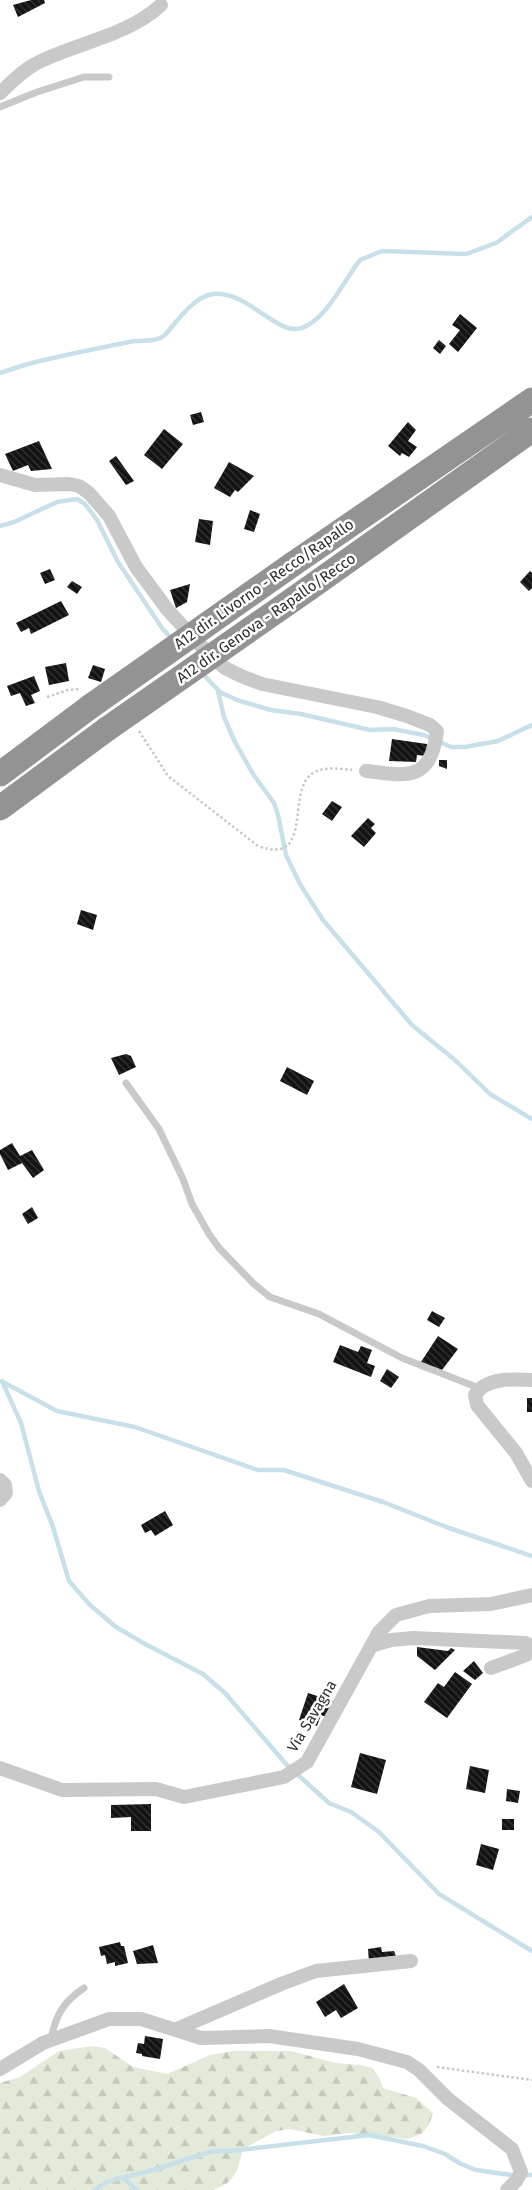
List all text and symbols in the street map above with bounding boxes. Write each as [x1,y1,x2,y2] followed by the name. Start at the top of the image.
[171,515,357,653] street label: A12 dir. Livorno - Recco/Rapallo
[173,549,359,687] street label: A12 dir. Genova - Rapallo/Recco
[283,1677,341,1755] street label: Via Savagna

